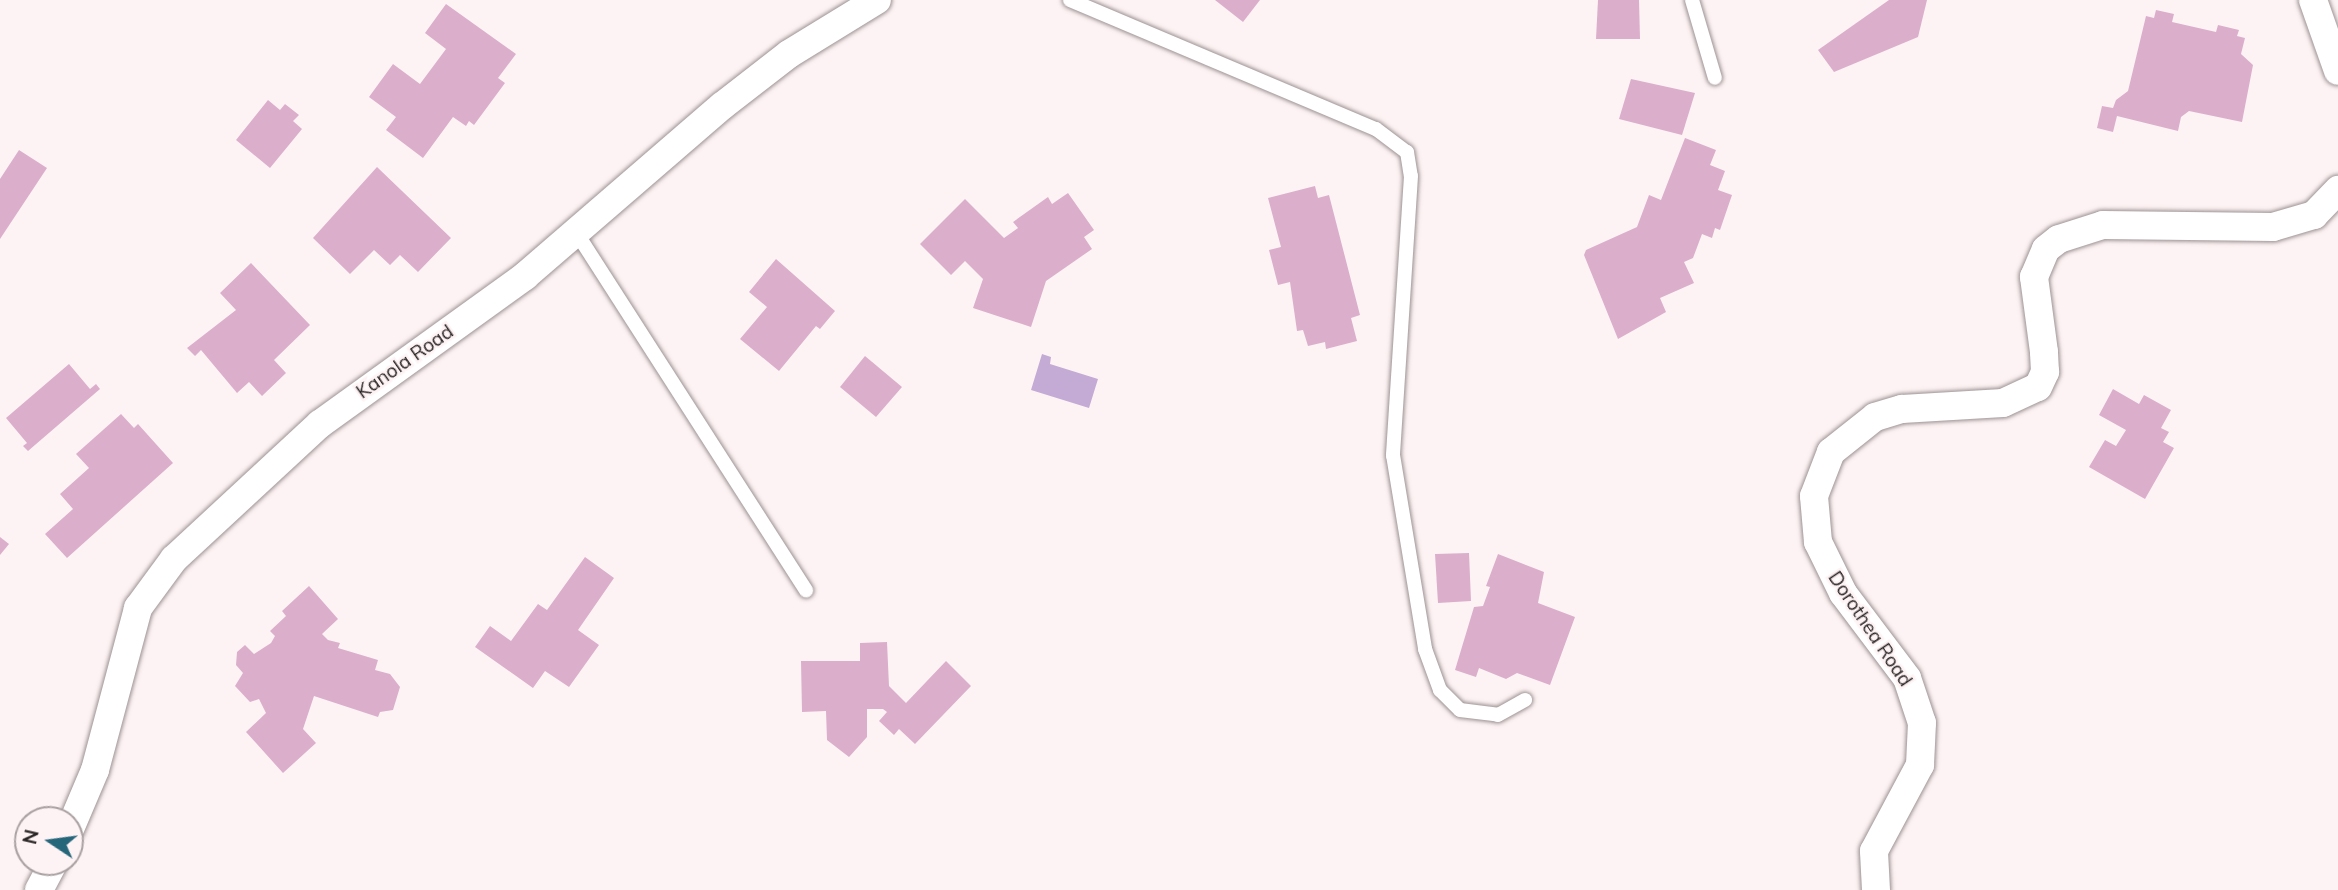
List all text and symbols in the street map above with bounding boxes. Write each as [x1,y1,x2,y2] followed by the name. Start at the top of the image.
[352,320,458,404] street label: Kanola Road
[1823,567,1917,691] street label: Dorothea Road
[14,806,84,876] north arrow
[17,827,44,846] text: N

